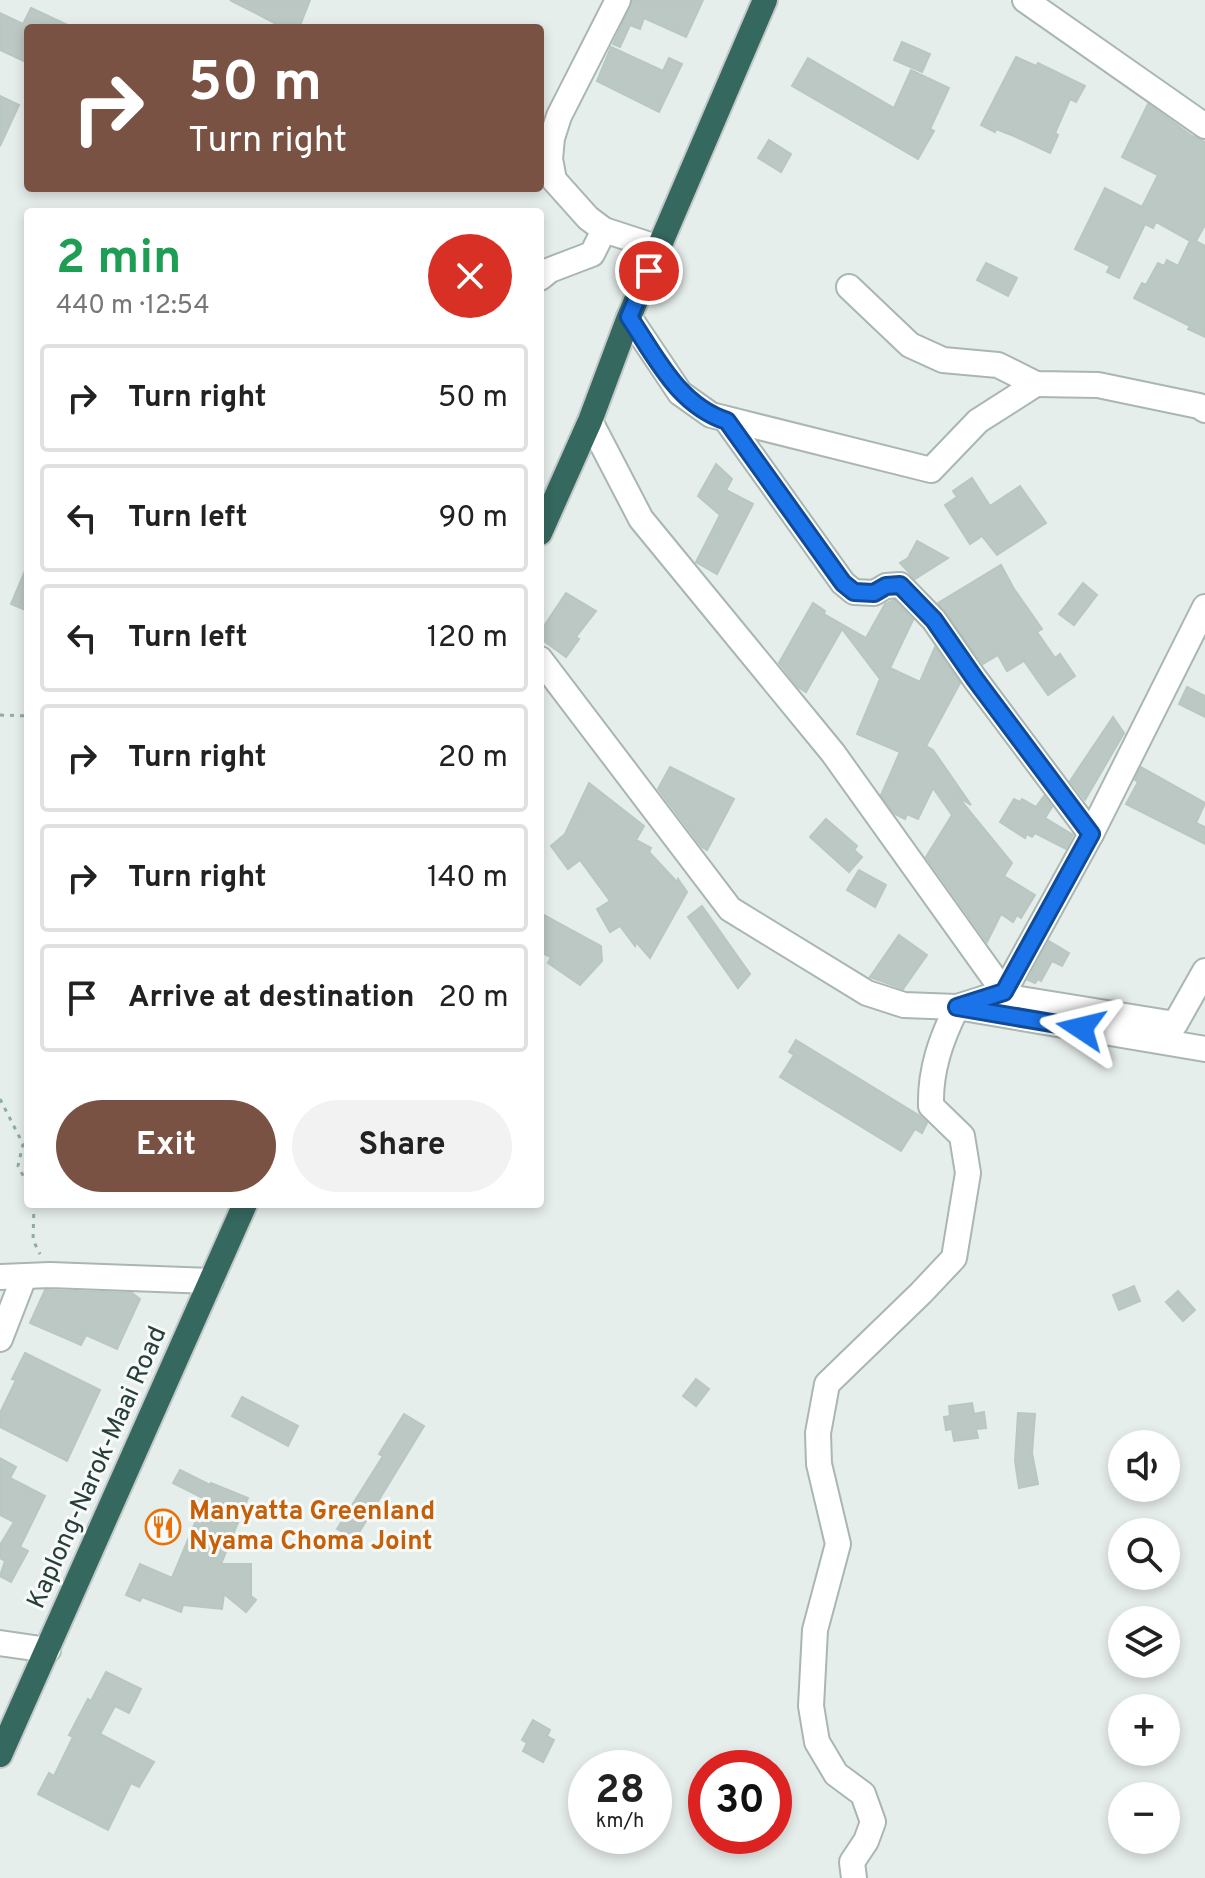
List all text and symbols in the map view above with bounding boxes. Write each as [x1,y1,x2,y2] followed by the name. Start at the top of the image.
[188,50,322,120] text: 50 m
[56,56,160,160] icon: right
[188,119,347,165] text: Turn right
[56,230,181,290] text: 2 min
[428,234,512,318] button: close
[615,237,683,305] pin
[627,249,671,293] icon: arrive
[56,290,210,323] text: 440 m · 12:54
[60,376,104,420] icon: right
[128,380,266,417] text: Turn right
[438,380,508,417] text: 50 m
[60,496,104,540] icon: left
[128,500,248,537] text: Turn left
[439,500,508,537] text: 90 m
[60,616,104,660] icon: left
[128,620,248,657] text: Turn left
[427,620,508,657] text: 120 m
[60,736,104,780] icon: right
[128,740,266,777] text: Turn right
[438,740,508,777] text: 20 m
[60,856,104,900] icon: right
[128,860,266,897] text: Turn right
[427,860,508,897] text: 140 m
[60,976,104,1020] icon: arrive
[128,980,414,1017] text: Arrive at destination
[438,980,509,1017] text: 20 m
[1039,986,1123,1070] position arrow
[56,1100,276,1192] button: Exit
[292,1100,512,1192] button: Share
[21,1322,175,1614] street label: Kaplong-Narok-Maai Road
[1108,1430,1180,1854] map controls
[1108,1430,1180,1502] button: sound
[189,1496,435,1559] place label: Manyatta Greenland Nyama Choma Joint
[144,1508,182,1546] restaurant icon: Manyatta Greenland Nyama Choma Joint
[1108,1518,1180,1590] button: search
[1108,1606,1180,1678] button: layers
[1108,1694,1180,1766] button: +
[688,1750,792,1854] speed limit sign: 30
[595,1767,645,1817] text: 28
[1108,1782,1180,1854] button: −
[596,1809,644,1835] text: km/h

